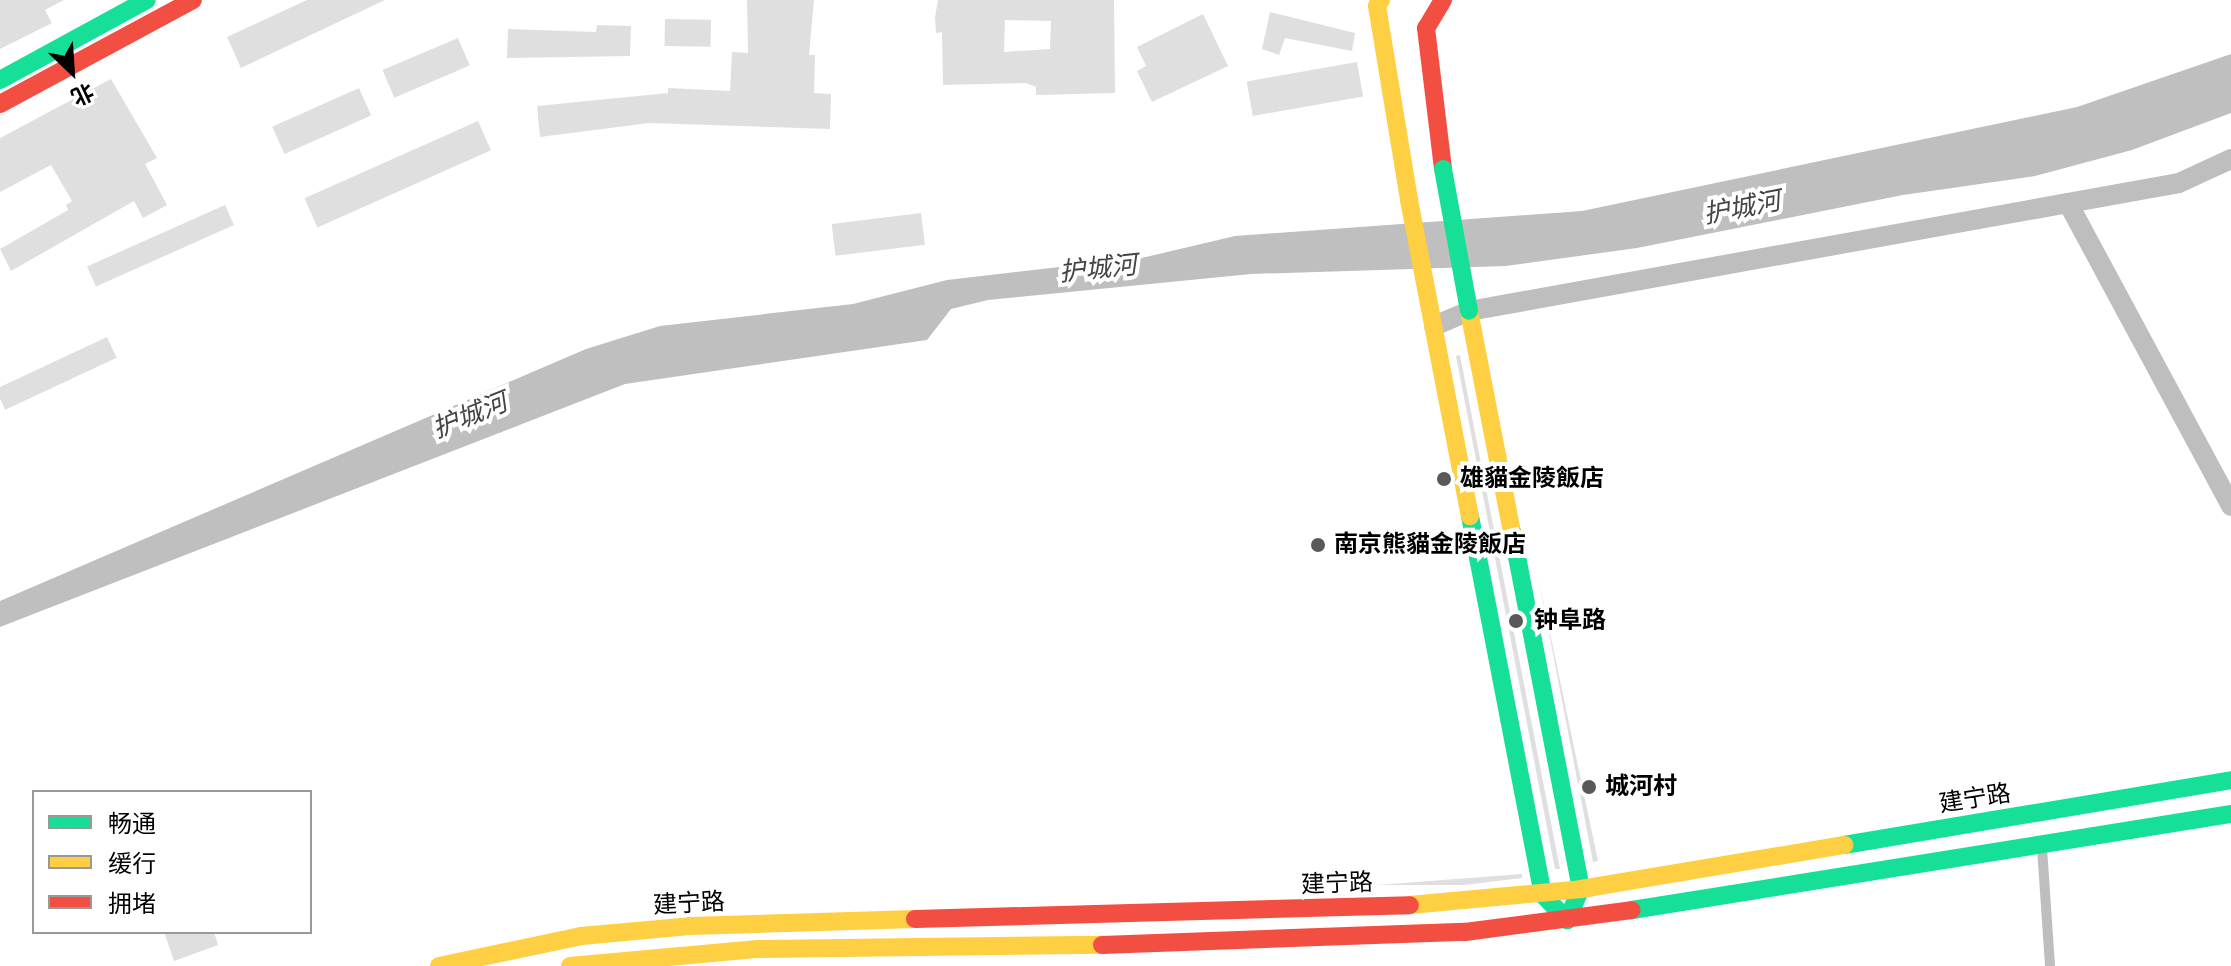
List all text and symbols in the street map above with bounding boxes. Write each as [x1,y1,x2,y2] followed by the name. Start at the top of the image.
[32,32,112,112] north arrow
[66,76,98,112] text: 北
[1701,185,1783,231] water label: 护城河
[1058,249,1138,289] water label: 护城河
[428,387,512,445] water label: 护城河
[1460,465,1604,493] place label: 雄貓金陵飯店
[1435,470,1453,488] marker: 雄貓金陵飯店
[1334,531,1526,559] place label: 南京熊貓金陵飯店
[1309,536,1327,554] marker: 南京熊貓金陵飯店
[1534,607,1606,635] place label: 钟阜路
[1505,610,1527,632] marker: 钟阜路
[1605,773,1677,801] place label: 城河村
[1580,778,1598,796] marker: 城河村
[1937,779,2013,819] street label: 建宁路
[32,790,312,934] legend
[108,808,156,840] text: 畅通
[108,848,156,880] text: 缓行
[1301,868,1373,900] street label: 建宁路
[108,888,156,920] text: 拥堵
[652,888,726,920] street label: 建宁路

